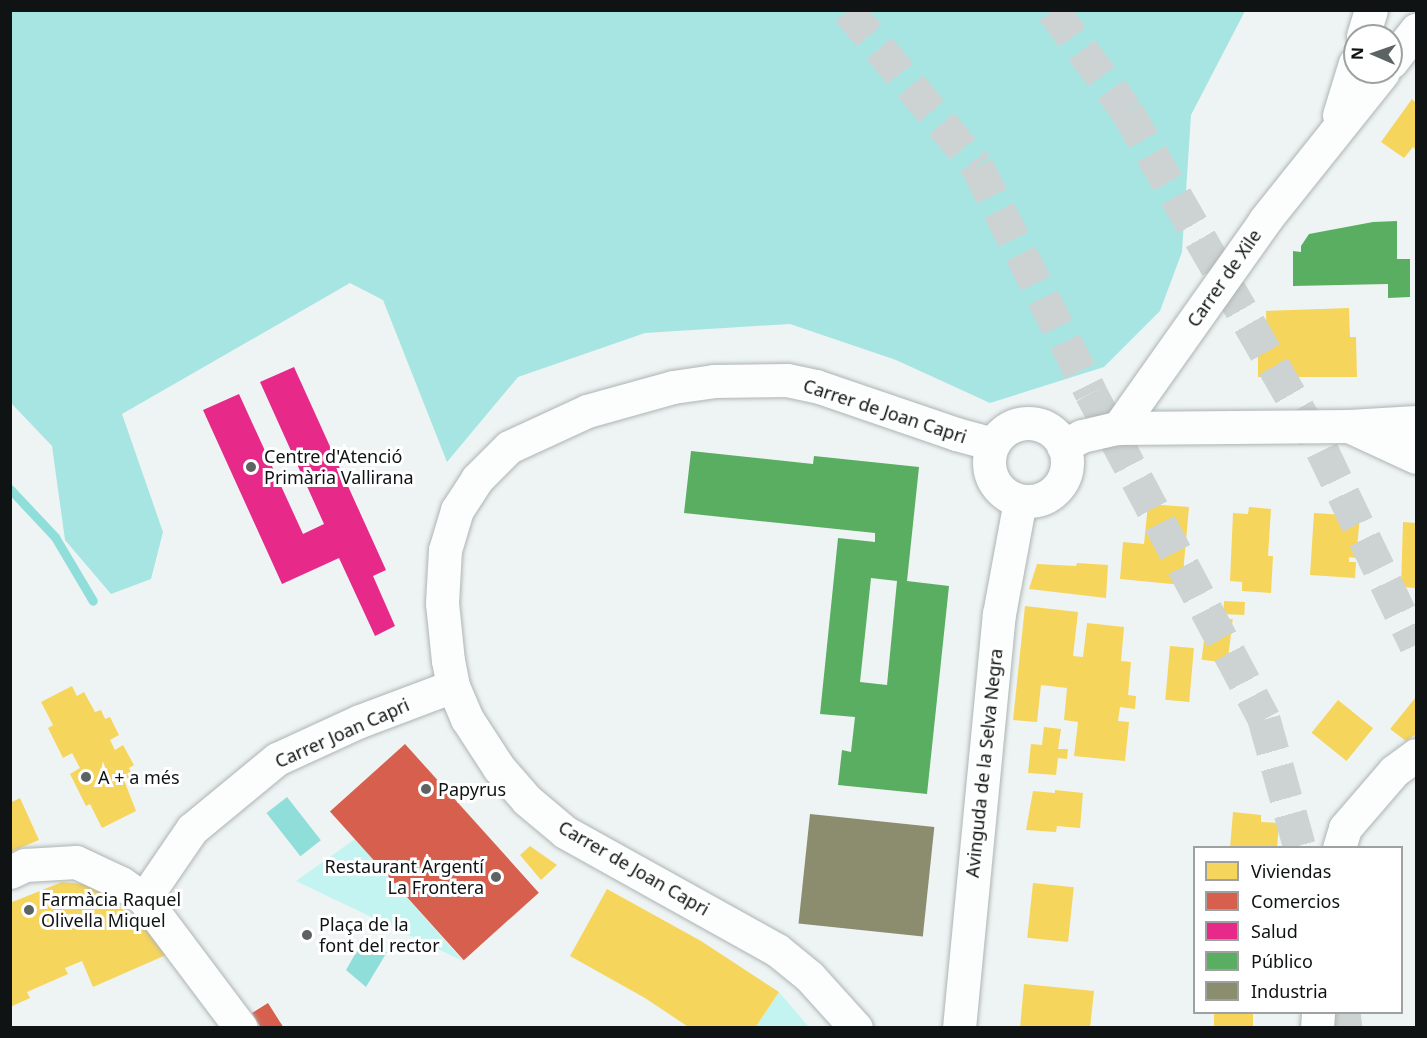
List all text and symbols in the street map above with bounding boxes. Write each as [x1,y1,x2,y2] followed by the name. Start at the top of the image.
[1343,24,1403,84] north arrow
[1346,47,1368,60] text: N
[1182,225,1266,331] street label: Carrer de Xile
[801,374,969,448] street label: Carrer de Joan Capri
[264,446,414,488] place label: Centre d'Atenció Primària Vallirana
[242,458,260,476] marker: Centre d'Atenció Primària Vallirana
[961,647,1007,879] street label: Avinguda de la Selva Negra
[272,694,412,772] street label: Carrer Joan Capri
[98,766,180,788] place label: A + a més
[79,770,93,784] marker: A + a més
[438,778,506,800] place label: Papyrus
[419,782,433,796] marker: Papyrus
[555,816,713,920] street label: Carrer de Joan Capri
[1193,846,1403,1014] legend
[325,856,484,898] place label: Restaurant Argentí La Frontera
[1251,859,1331,883] text: Viviendas
[489,870,503,884] marker: Restaurant Argentí La Frontera
[41,889,181,932] place label: Farmàcia Raquel Olivella Miquel
[1251,889,1340,913] text: Comercios
[22,903,36,917] marker: Farmàcia Raquel Olivella Miquel
[319,914,440,956] place label: Plaça de la font del rector
[1251,919,1298,943] text: Salud
[300,928,314,942] marker: Plaça de la font del rector
[1251,949,1313,973] text: Público
[1251,979,1328,1003] text: Industria

